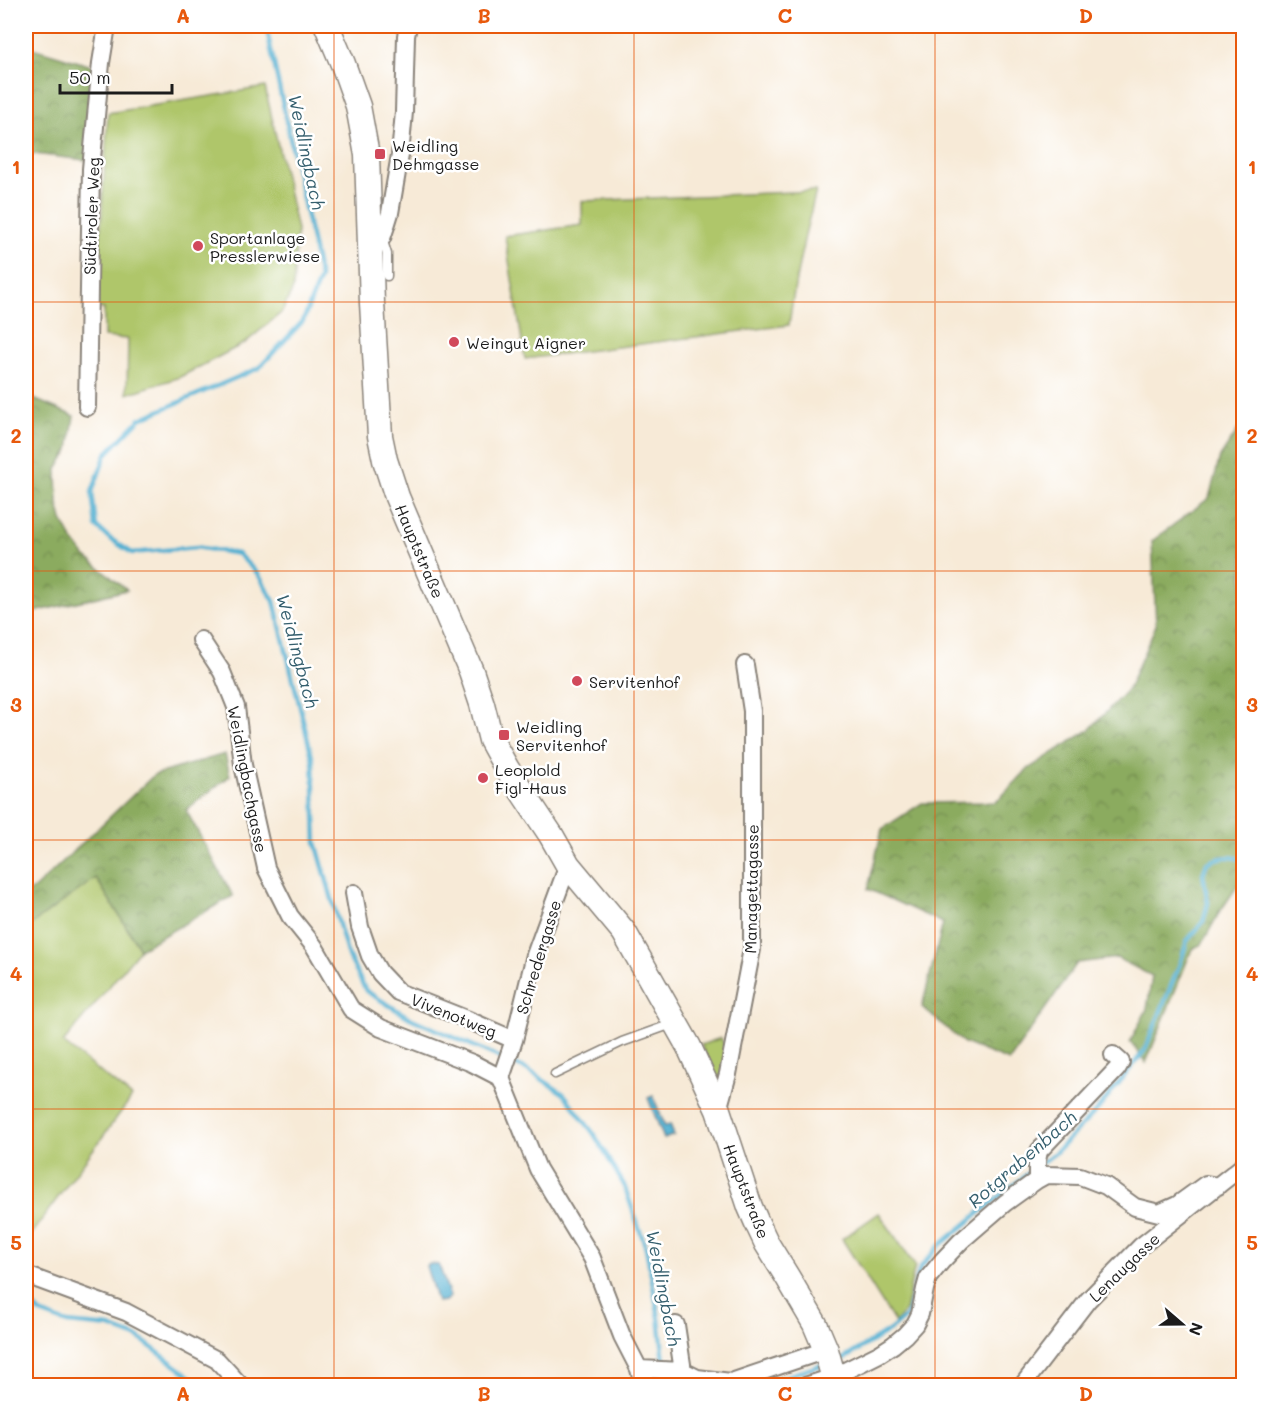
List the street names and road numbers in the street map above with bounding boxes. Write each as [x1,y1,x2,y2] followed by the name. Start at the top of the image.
[78,157,104,275] street label: Südtiroler Weg
[391,501,449,601] street label: Hauptstraße
[223,704,273,854] street label: Weidlingbachgasse
[739,824,763,954] street label: Managettagasse
[511,897,565,1017] street label: Schredergasse
[408,988,500,1042] street label: Vivenotweg
[719,1141,775,1241] street label: Hauptstraße
[1084,1228,1164,1306] street label: Lenaugasse

